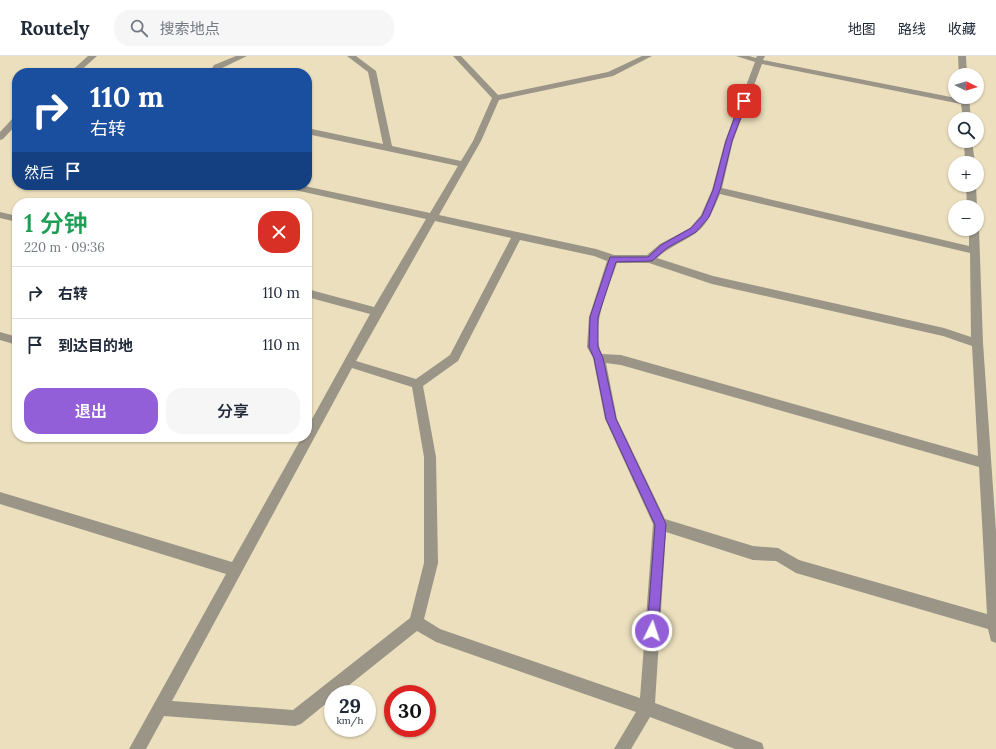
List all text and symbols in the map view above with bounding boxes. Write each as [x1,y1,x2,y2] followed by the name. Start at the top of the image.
[114,10,394,46] search box
[20,16,90,40] text: Routely
[128,17,150,39] icon: search
[160,19,220,38] text: 搜索地点
[848,20,876,38] text: 地图
[898,20,926,38] text: 路线
[948,20,976,38] text: 收藏
[948,68,984,104] north arrow
[948,68,984,236] map controls
[90,79,164,115] text: 110 m
[24,84,76,136] icon: right
[727,84,761,118] pin
[733,90,755,112] icon: arrive
[948,112,984,148] button: search
[90,117,126,140] text: 右转
[948,156,984,192] button: +
[62,160,84,182] icon: arrive
[24,163,54,182] text: 然后
[948,200,984,236] button: −
[24,208,88,239] text: 1 分钟
[258,211,300,253] button: close
[24,239,105,256] text: 220 m · 09:36
[24,282,46,304] icon: right
[262,283,300,302] text: 110 m
[58,284,88,303] text: 右转
[24,334,46,356] icon: arrive
[262,335,300,354] text: 110 m
[58,336,133,355] text: 到达目的地
[24,388,158,434] button: 退出
[166,388,300,434] button: 分享
[631,610,673,652] position arrow
[384,685,436,737] speed limit sign: 30
[339,693,361,718] text: 29
[336,714,364,727] text: km/h

